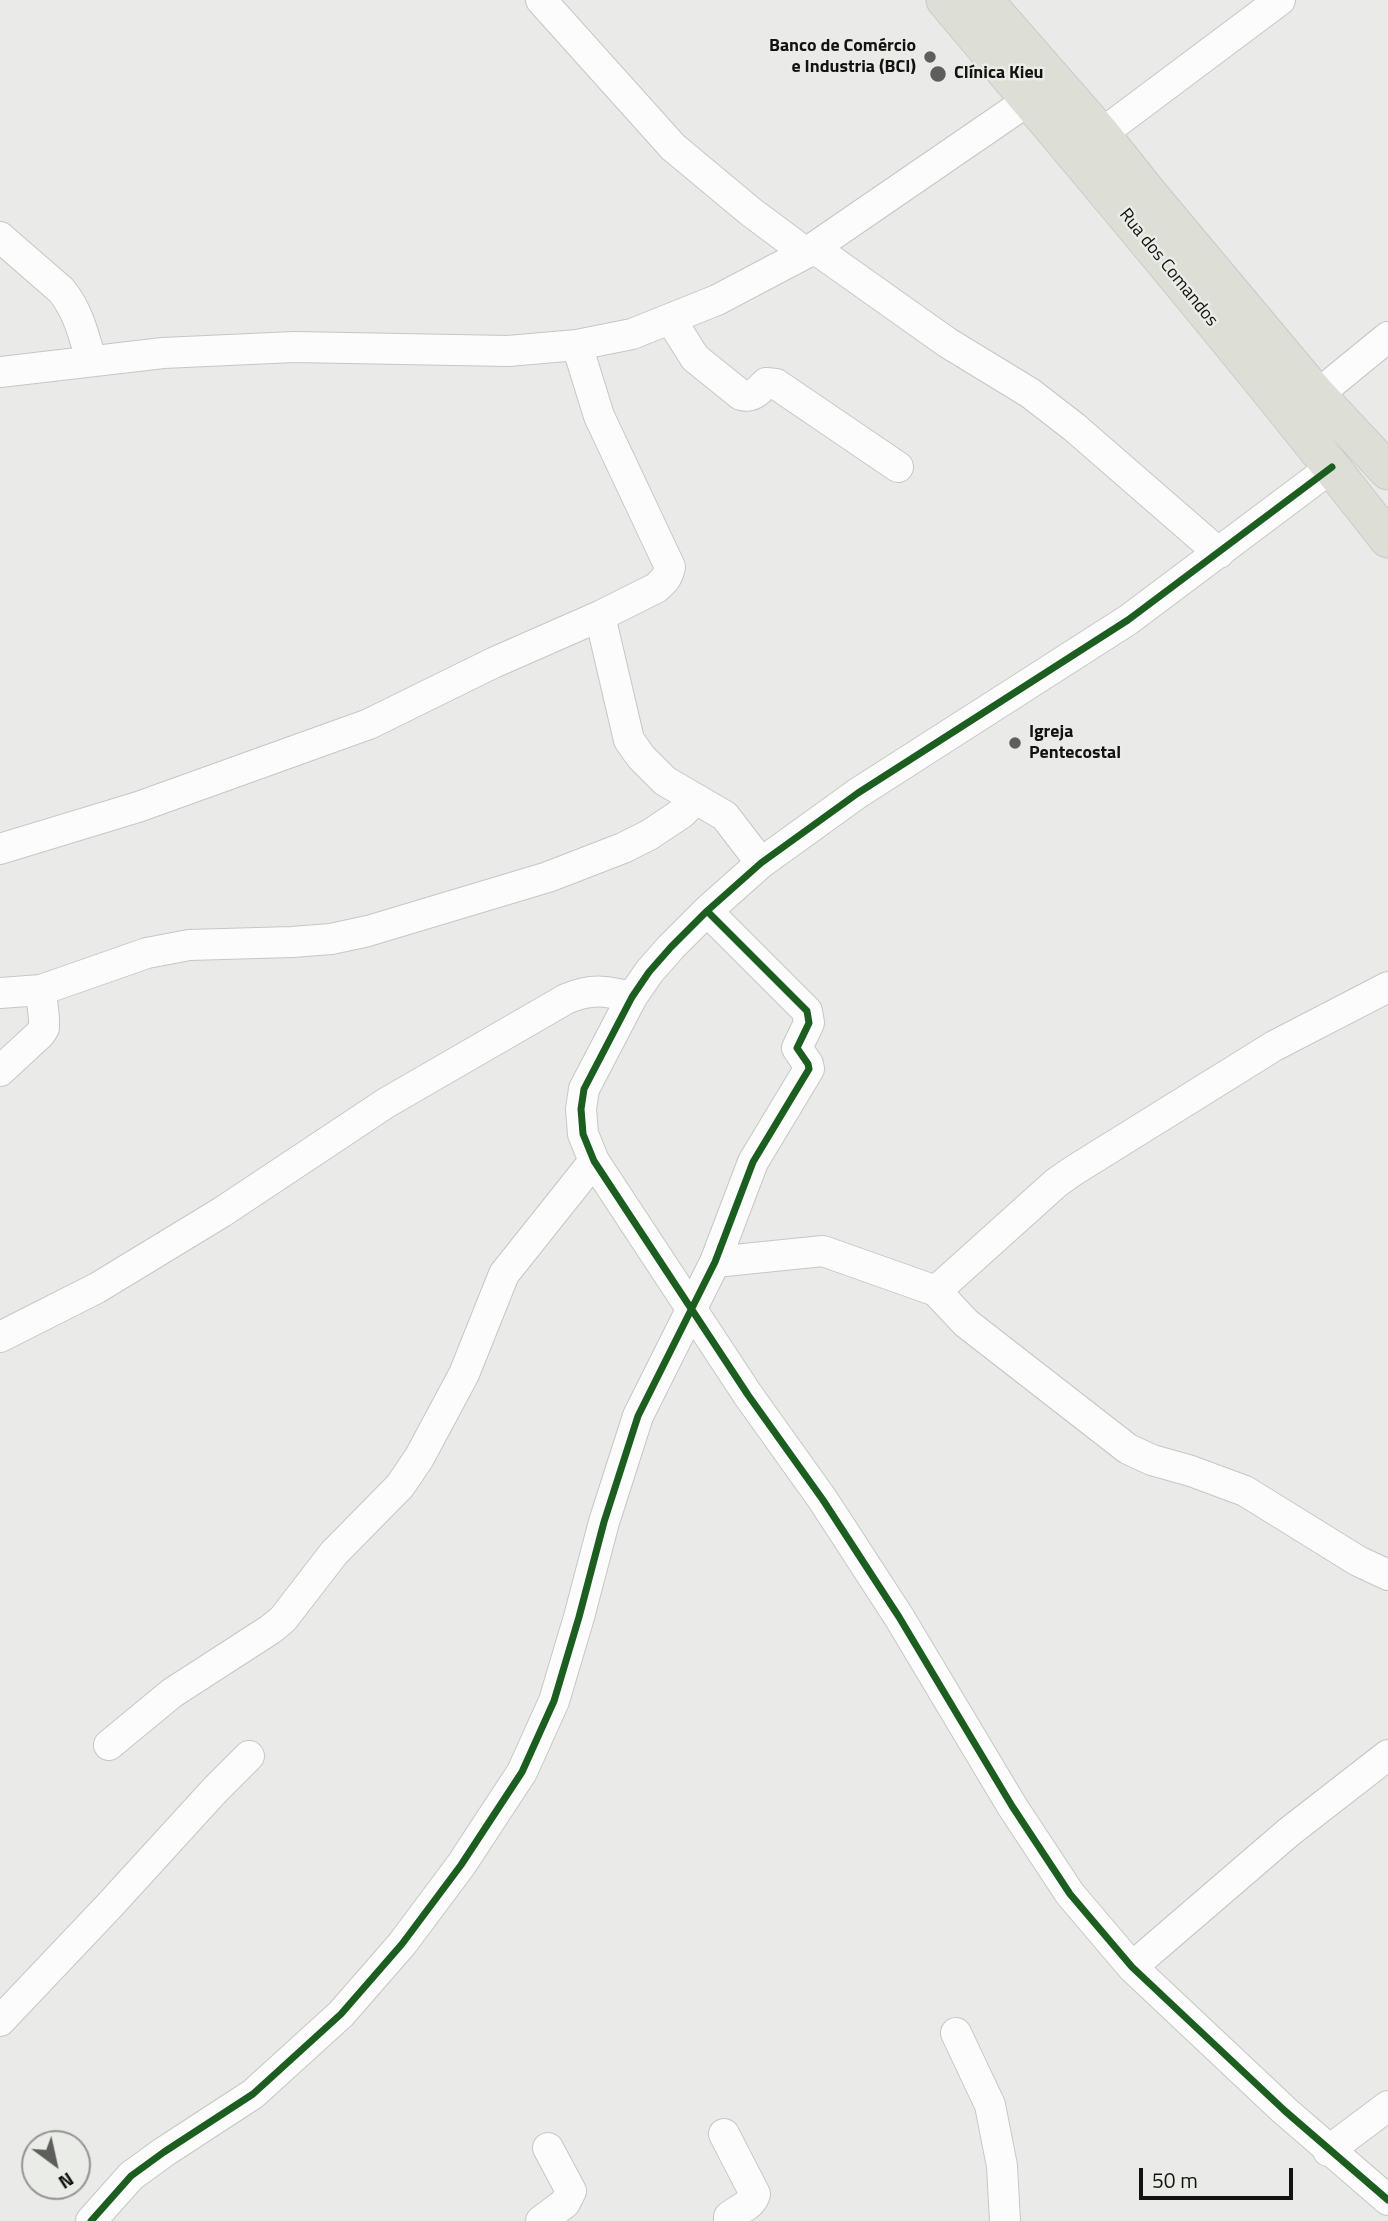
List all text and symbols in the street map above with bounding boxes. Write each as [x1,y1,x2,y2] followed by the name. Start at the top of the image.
[769,36,916,78] place label: Banco de Comércio e Industria (BCI)
[922,49,938,65] marker: Banco de Comércio e Industria (BCI)
[954,63,1044,85] place label: Clínica Kieu
[928,64,948,84] marker: Clínica Kieu
[1114,205,1222,331] street label: Rua dos Comandos
[1029,722,1121,764] place label: Igreja Pentecostal
[1007,735,1023,751] marker: Igreja Pentecostal
[21,2130,91,2200] north arrow
[1143,2154,1297,2198] scale bar
[1152,2164,1198,2196] text: 50 m
[53,2166,80,2197] text: N

